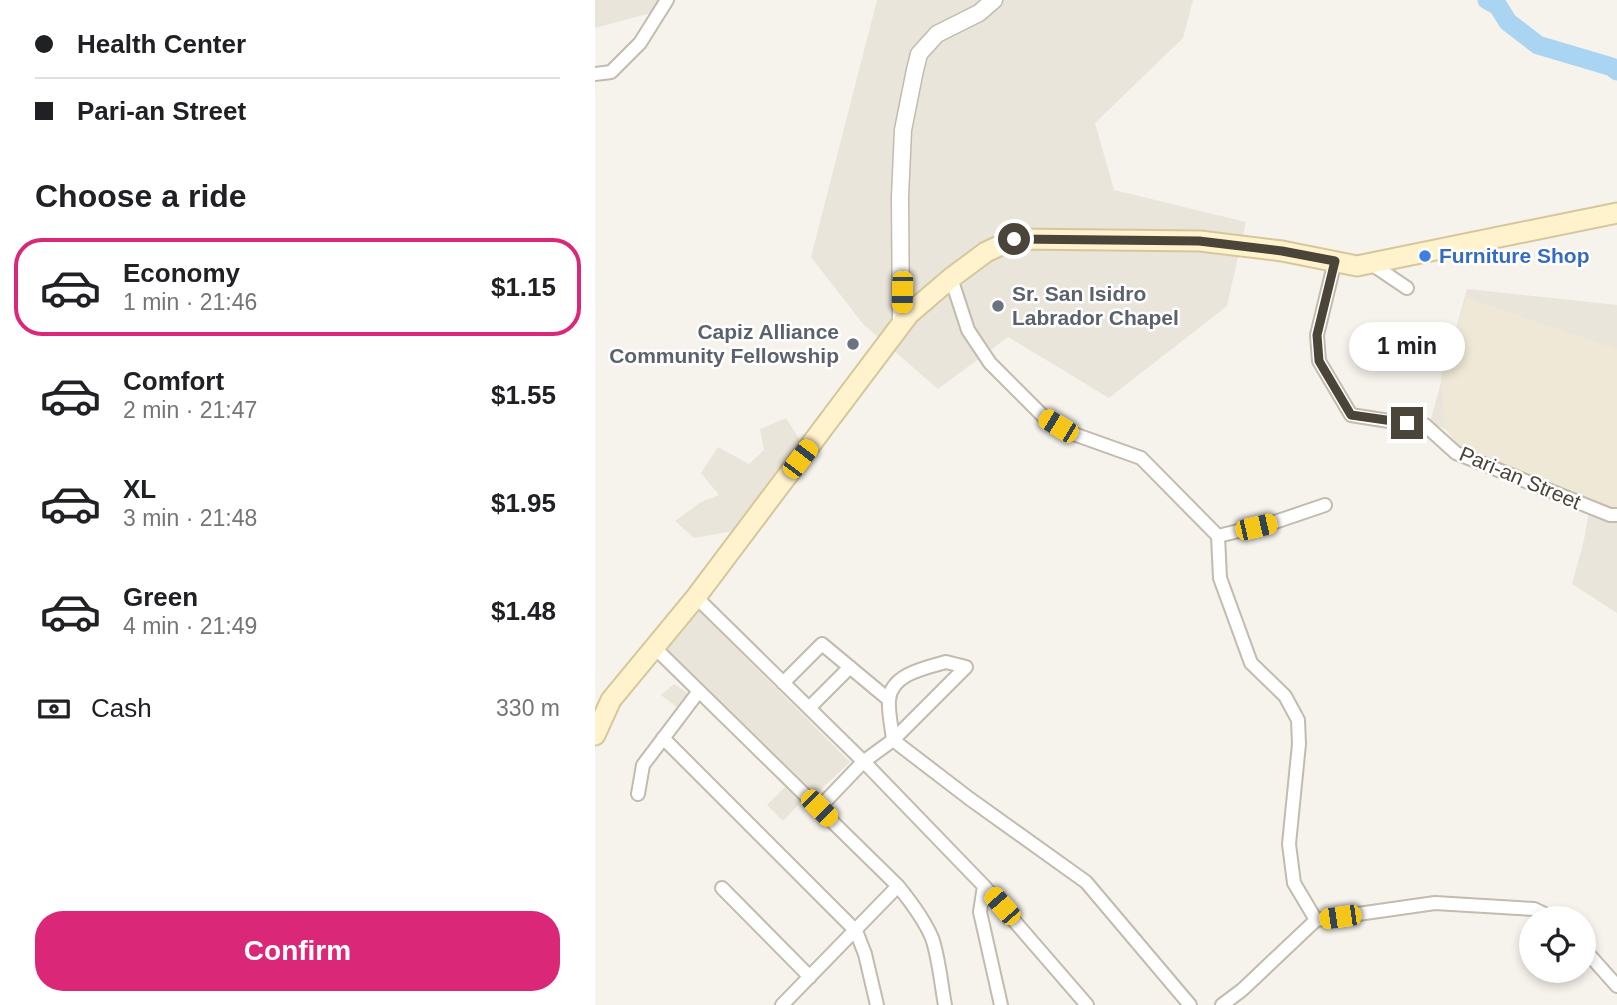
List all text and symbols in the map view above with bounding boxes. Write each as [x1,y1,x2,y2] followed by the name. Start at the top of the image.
[77,29,246,59] text: Health Center
[77,96,246,126] text: Pari-an Street
[35,178,247,214] text: Choose a ride
[998,223,1030,255] route start
[1439,244,1590,267] place label: Furniture Shop
[1417,248,1433,264] marker: Furniture Shop
[39,256,102,319] icon: car
[123,258,240,288] text: Economy
[892,271,913,313] car
[491,272,556,302] text: $1.15
[1012,282,1179,329] place label: Sr. San Isidro Labrador Chapel
[123,289,257,315] text: 1 min · 21:46
[990,298,1006,314] marker: Sr. San Isidro Labrador Chapel
[609,320,839,367] place label: Capiz Alliance Community Fellowship
[1349,322,1465,370] callout: 1 min
[1377,333,1437,359] text: 1 min
[845,336,861,352] marker: Capiz Alliance Community Fellowship
[39,364,102,427] icon: car
[123,366,224,396] text: Comfort
[491,380,556,410] text: $1.55
[123,397,257,423] text: 2 min · 21:47
[1035,406,1082,446] car
[1391,407,1423,439] route end
[779,436,822,482] car
[1456,442,1584,514] street label: Pari-an Street
[39,472,102,535] icon: car
[123,474,156,504] text: XL
[491,488,556,518] text: $1.95
[123,505,257,531] text: 3 min · 21:48
[1234,512,1279,542] car
[39,580,102,643] icon: car
[123,582,198,612] text: Green
[491,596,556,626] text: $1.48
[123,613,257,639] text: 4 min · 21:49
[35,690,73,728] icon: cash
[91,693,152,723] text: Cash
[496,695,560,721] text: 330 m
[797,786,842,830] car
[981,883,1024,929] car
[1318,904,1363,930] car
[1519,906,1596,983] map controls
[1519,906,1596,983] button: locate
[35,911,560,991] button: Confirm

